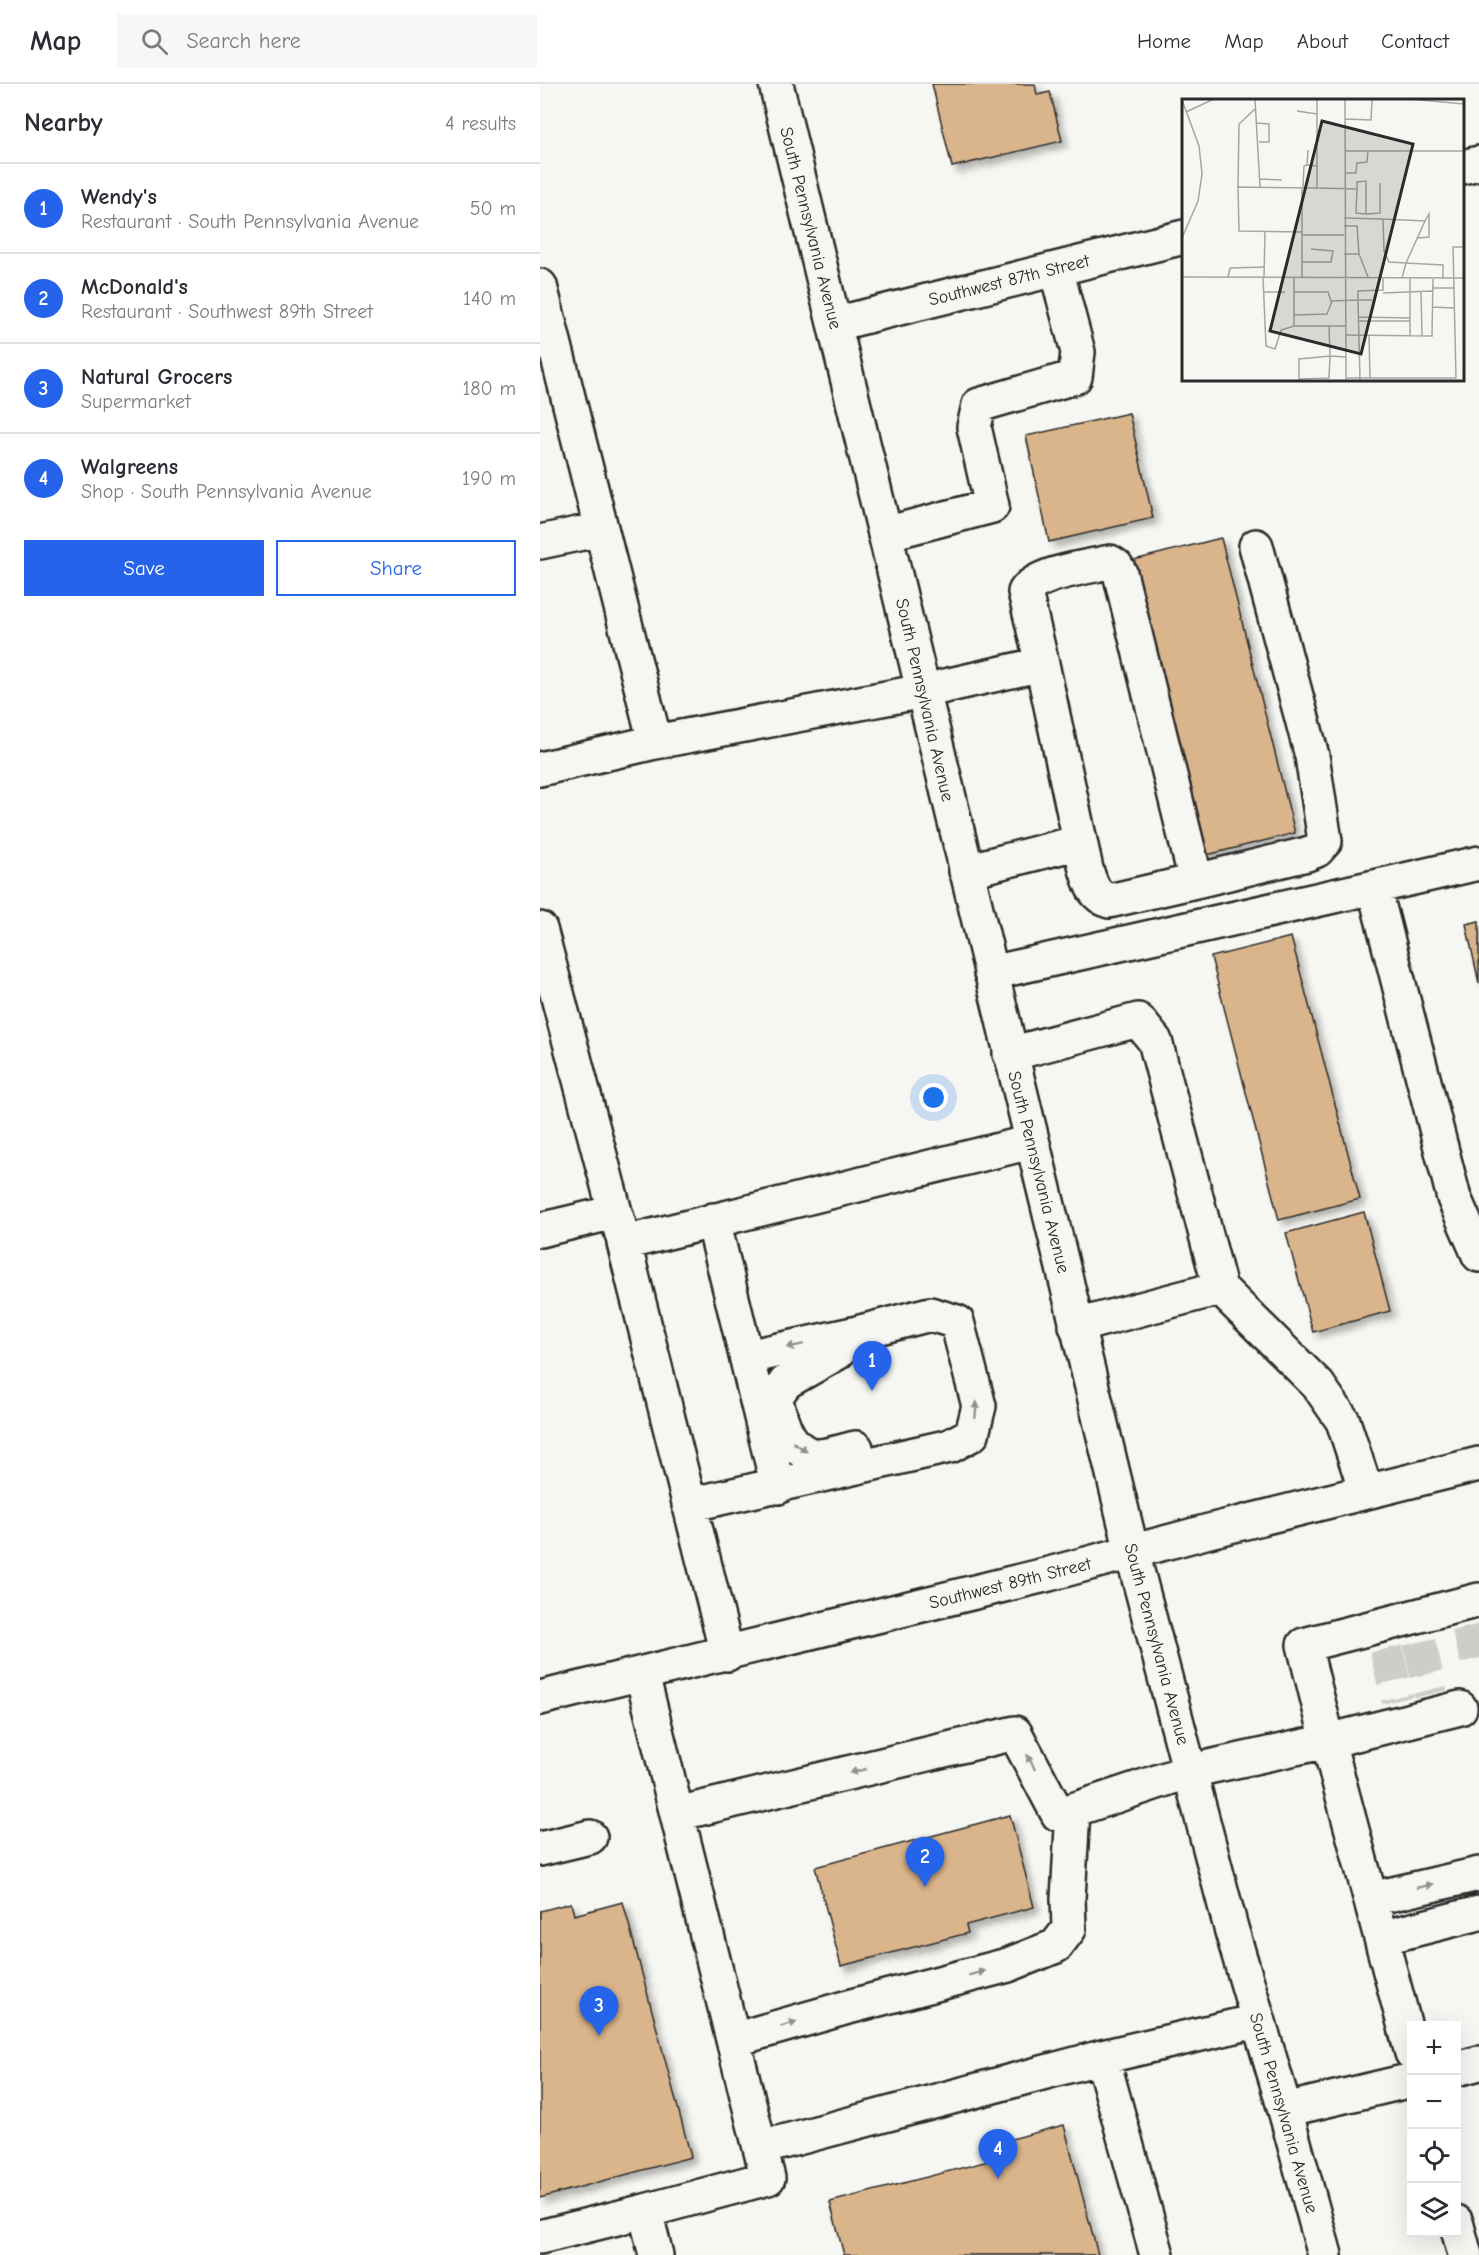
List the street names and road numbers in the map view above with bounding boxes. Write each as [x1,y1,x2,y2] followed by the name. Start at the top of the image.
[775,125,846,331] street label: South Pennsylvania Avenue
[926,250,1093,311] street label: Southwest 87th Street
[891,597,958,804] street label: South Pennsylvania Avenue
[1003,1069,1074,1275] street label: South Pennsylvania Avenue
[1119,1541,1194,1747] street label: South Pennsylvania Avenue
[927,1553,1094,1614] street label: Southwest 89th Street
[1245,2010,1322,2216] street label: South Pennsylvania Avenue

